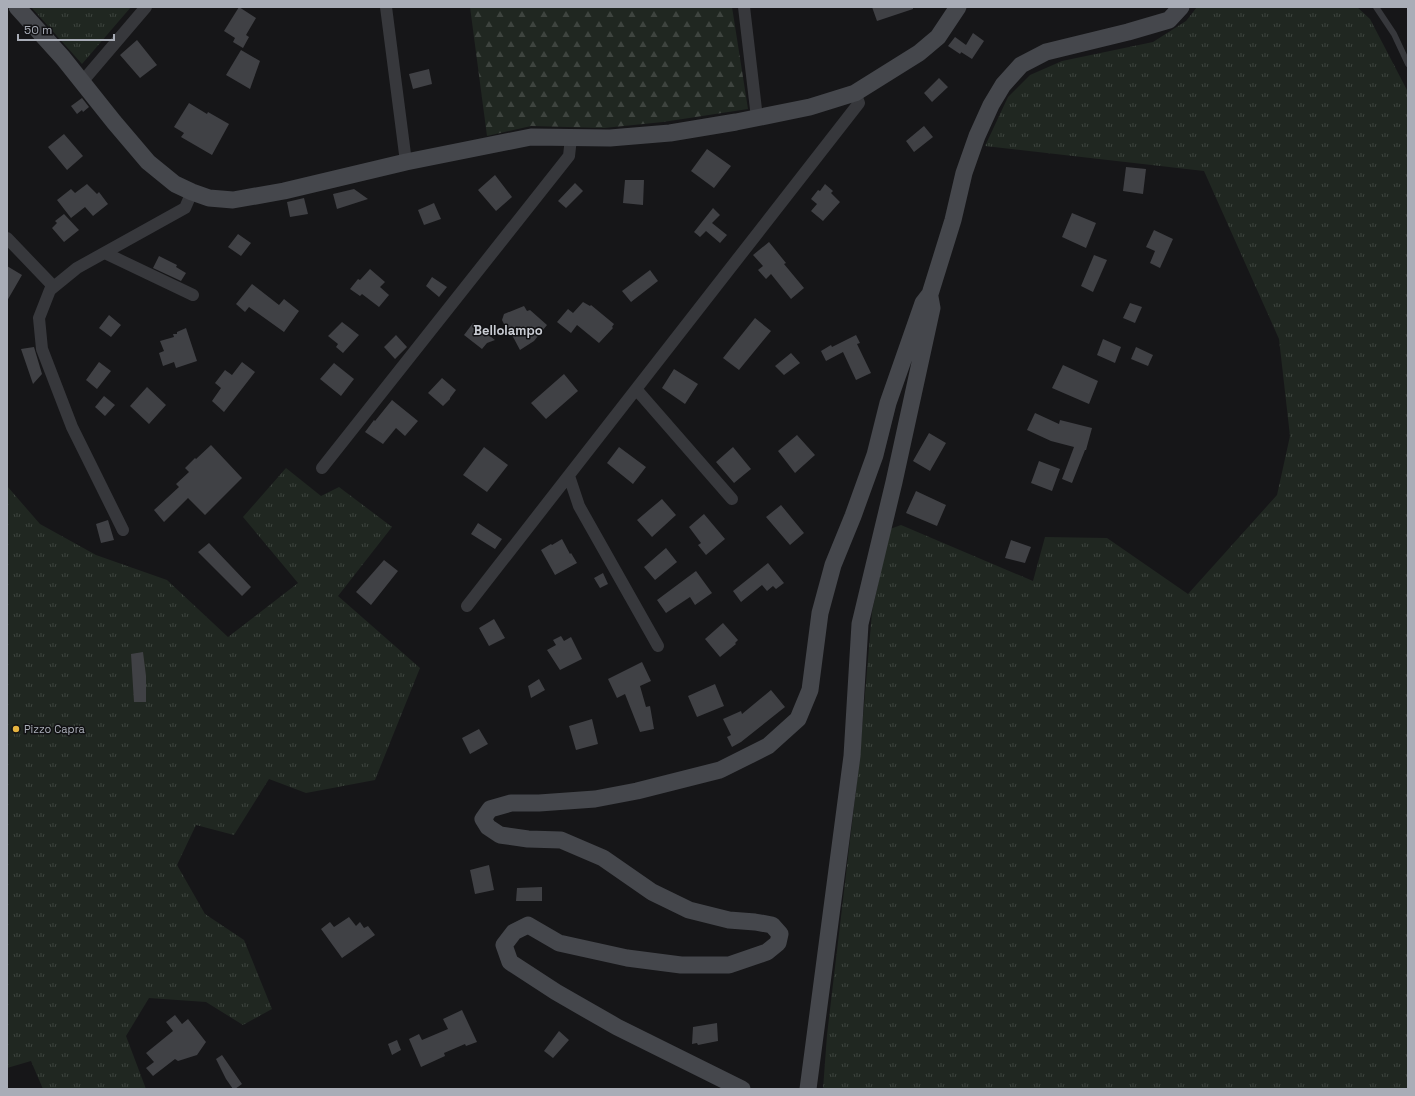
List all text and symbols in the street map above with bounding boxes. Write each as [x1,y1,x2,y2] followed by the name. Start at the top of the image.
[18,16,114,42] scale bar
[24,22,52,38] text: 50 m
[473,322,543,339] district label: Bellolampo
[24,722,86,736] place label: Pizzo Capra
[11,724,21,734] marker: Pizzo Capra

